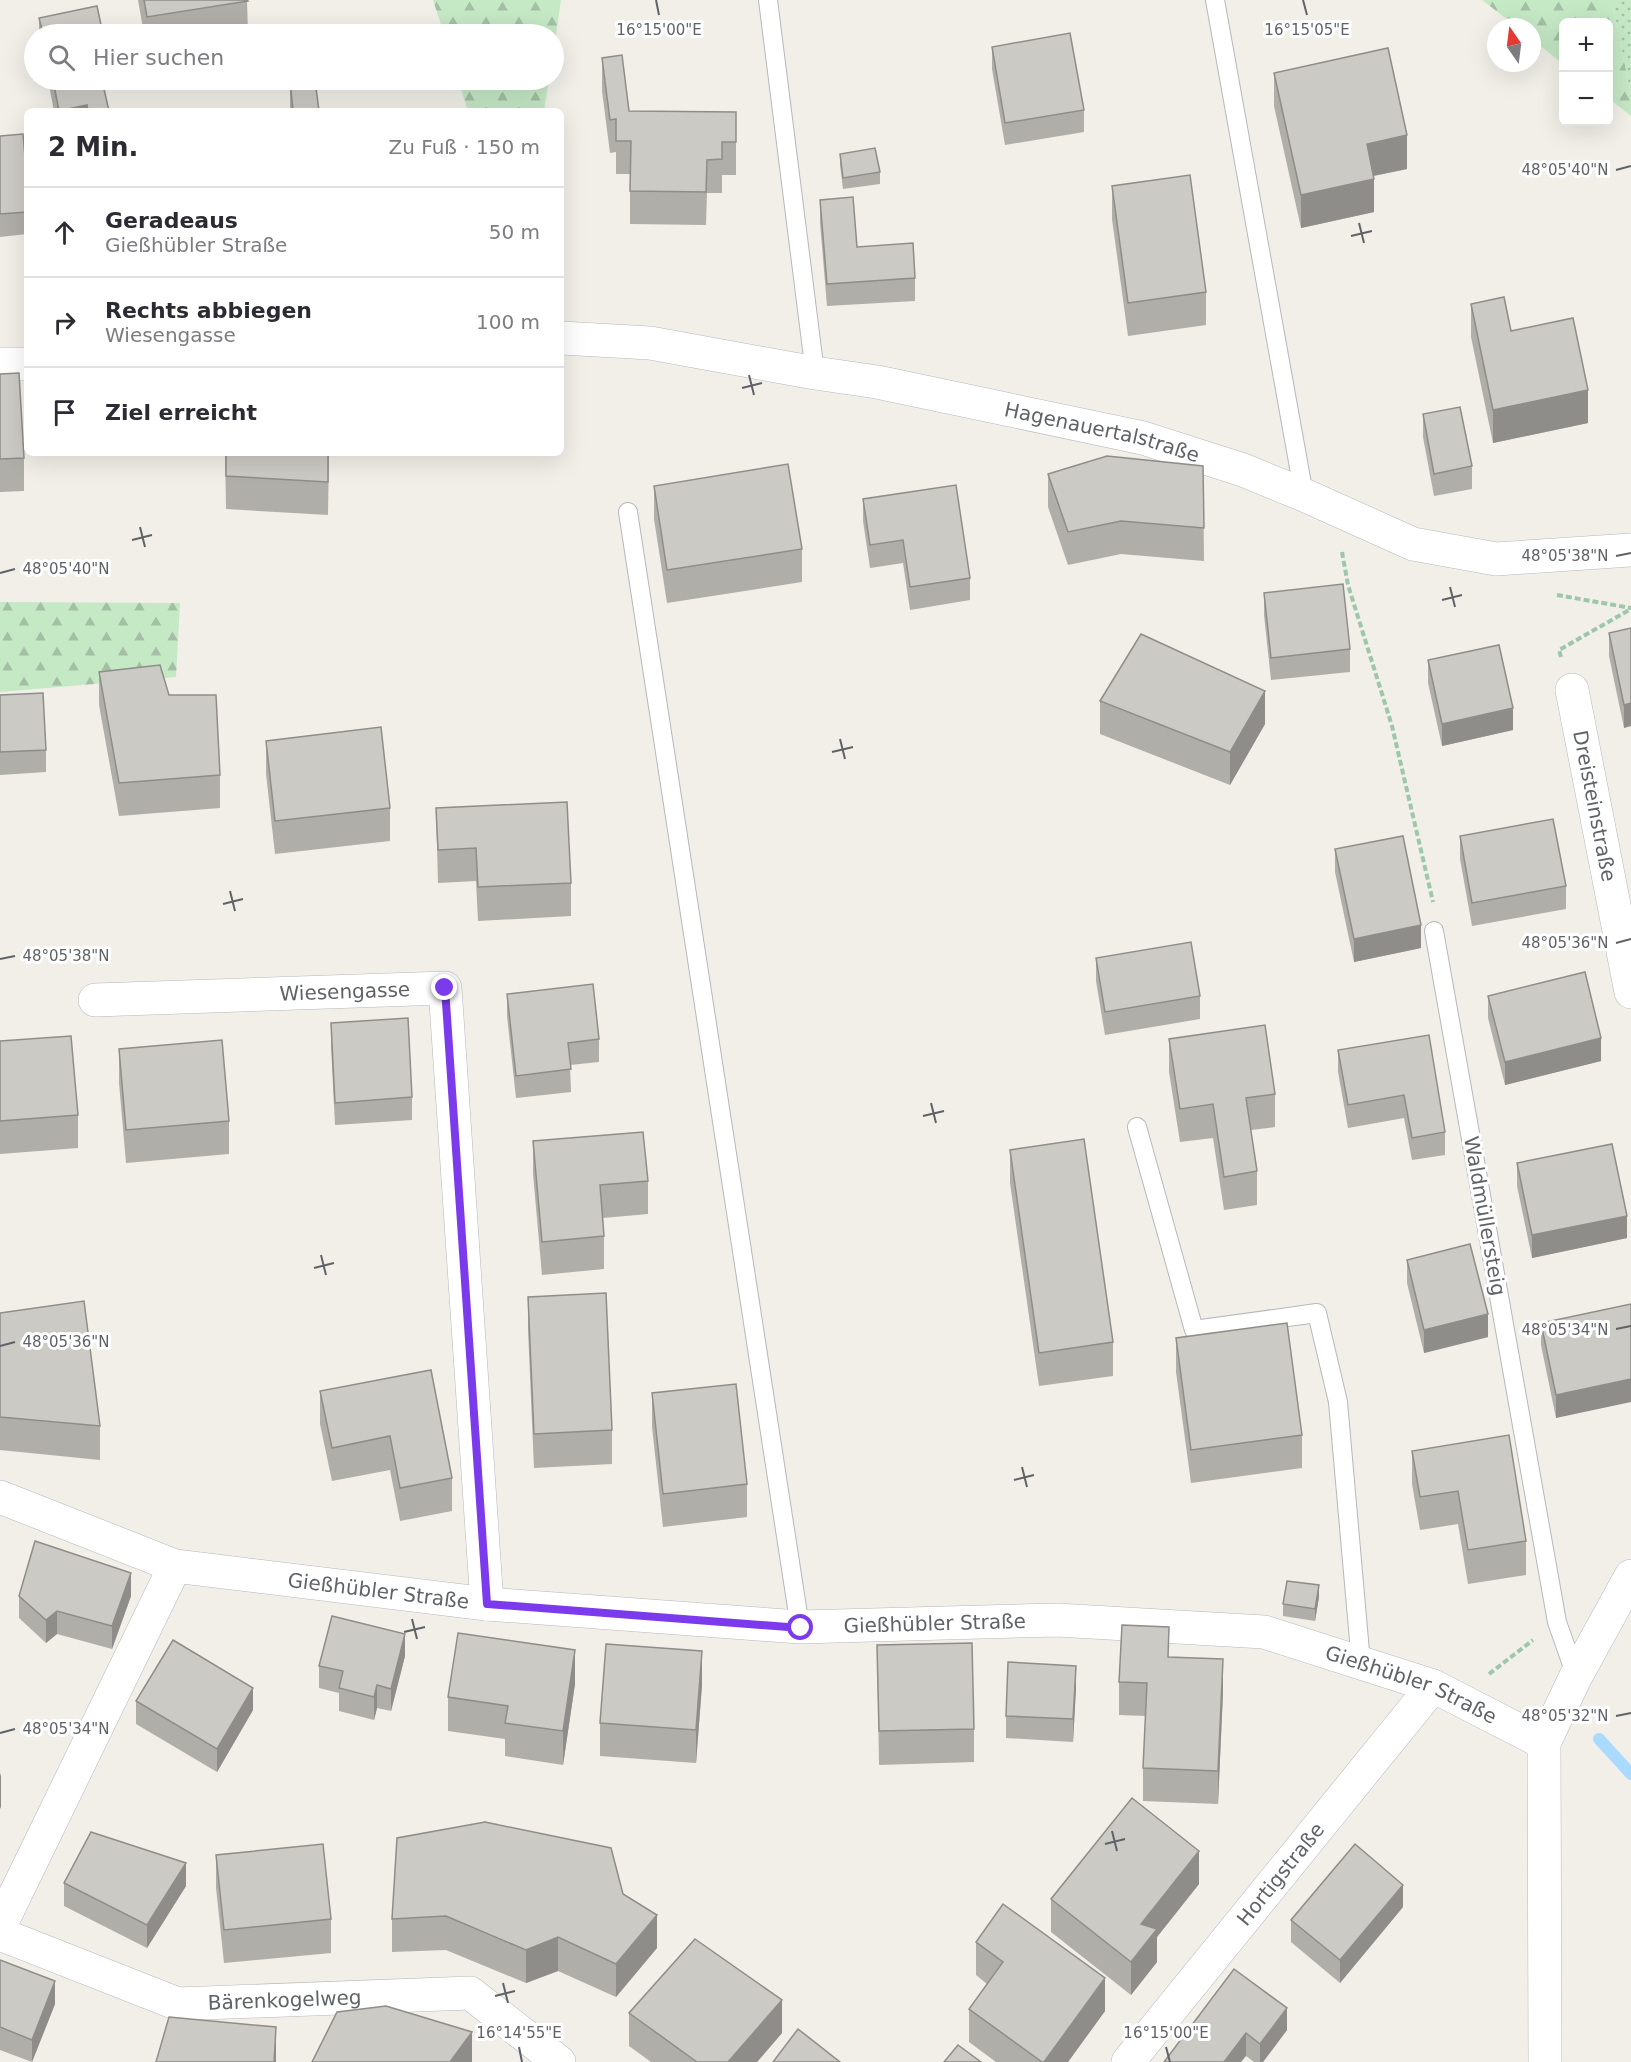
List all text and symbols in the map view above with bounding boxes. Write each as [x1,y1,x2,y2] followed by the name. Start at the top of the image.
[1487,18,1541,72] north arrow
[1559,18,1613,126] map controls
[1559,18,1613,72] button: +
[616,21,702,39] text: 16°15'00"E
[1264,21,1350,39] text: 16°15'05"E
[24,24,564,90] search box
[45,41,78,74] icon: search
[93,45,224,70] text: Hier suchen
[1559,72,1613,126] button: −
[48,132,138,162] text: 2 Min.
[388,135,540,159] text: Zu Fuß · 150 m
[1521,161,1609,179] text: 48°05'40"N
[105,208,238,233] text: Geradeaus
[48,216,81,249] icon: ahead
[489,220,540,244] text: 50 m
[105,233,287,257] text: Gießhübler Straße
[105,298,312,323] text: Rechts abbiegen
[48,306,81,339] icon: right
[476,310,540,334] text: 100 m
[105,323,236,347] text: Wiesengasse
[48,396,81,429] icon: arrive
[1002,397,1202,467] street label: Hagenauertalstraße
[105,400,257,425] text: Ziel erreicht
[1521,547,1609,565] text: 48°05'38"N
[22,560,110,578] text: 48°05'40"N
[1568,728,1621,883] street label: Dreisteinstraße
[1521,934,1609,952] text: 48°05'36"N
[22,947,110,965] text: 48°05'38"N
[431,974,457,1000] route end
[279,977,411,1006] street label: Wiesengasse
[1459,1134,1511,1298] street label: Waldmüllersteig
[1521,1321,1609,1339] text: 48°05'34"N
[22,1333,110,1351] text: 48°05'36"N
[286,1568,470,1614] street label: Gießhübler Straße
[843,1609,1026,1638] street label: Gießhübler Straße
[787,1614,813,1640] route start
[1322,1640,1501,1729] street label: Gießhübler Straße
[1521,1707,1609,1725] text: 48°05'32"N
[22,1720,110,1738] text: 48°05'34"N
[1232,1818,1329,1930] street label: Hortigstraße
[207,1985,362,2015] street label: Bärenkogelweg
[476,2024,562,2042] text: 16°14'55"E
[1123,2024,1209,2042] text: 16°15'00"E

